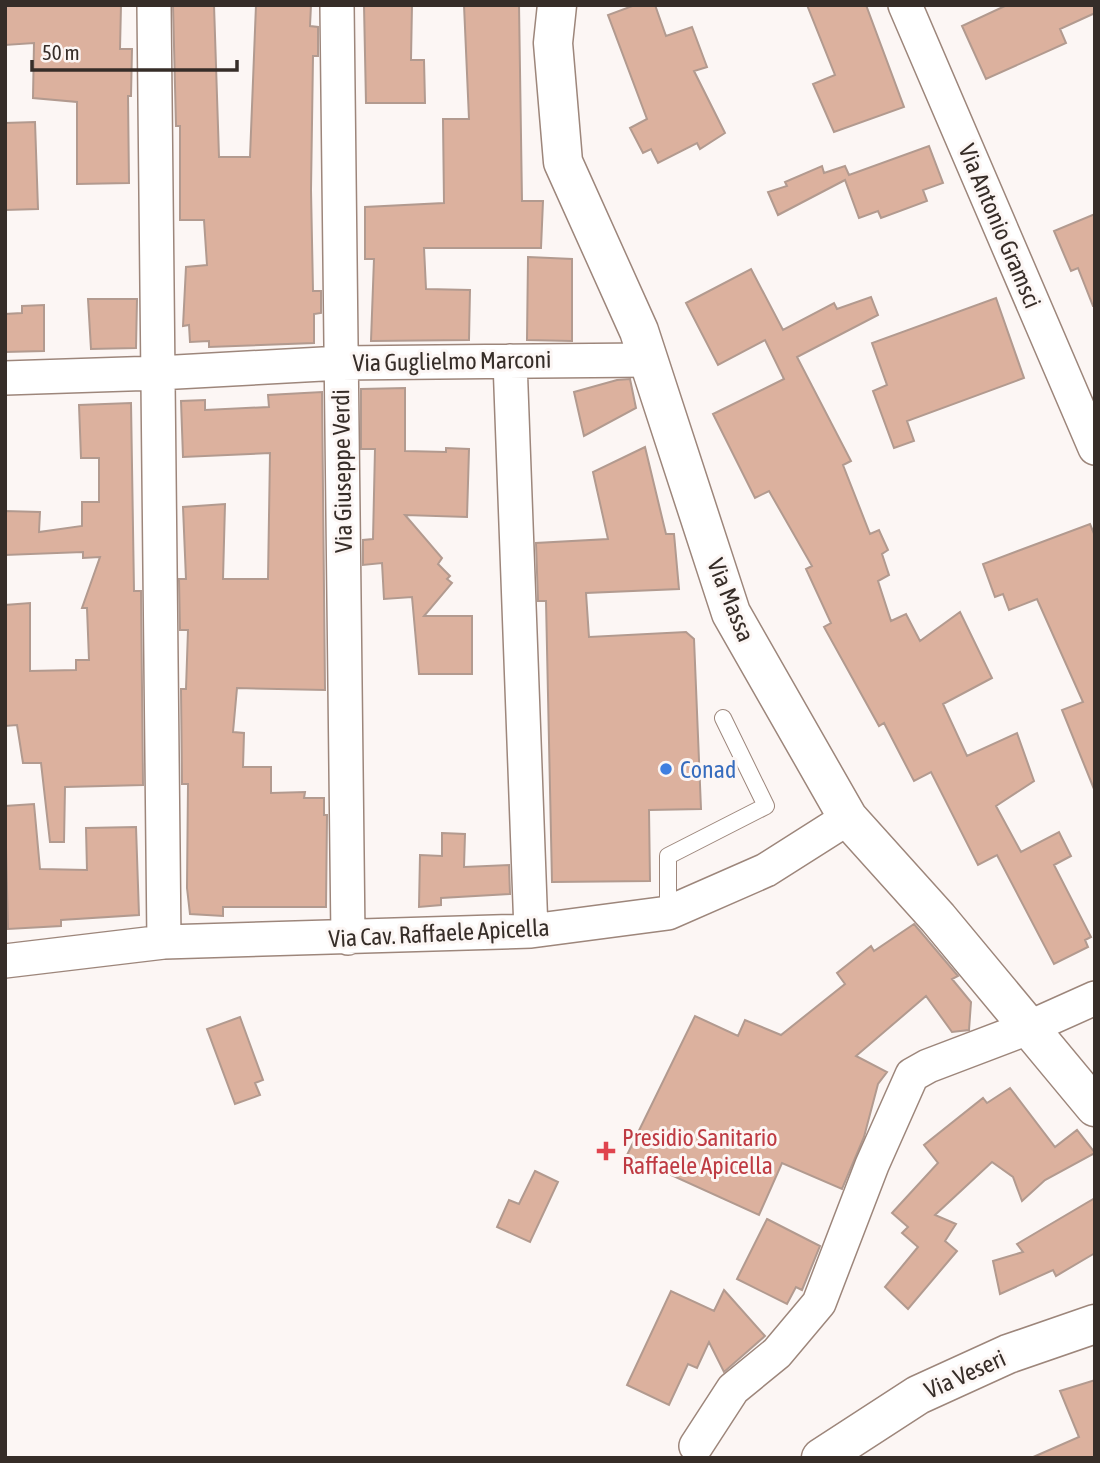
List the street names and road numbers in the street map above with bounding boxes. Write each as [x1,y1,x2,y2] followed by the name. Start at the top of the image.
[953,140,1047,312] street label: Via Antonio Gramsci
[352,346,552,376] street label: Via Guglielmo Marconi
[327,389,357,553] street label: Via Giuseppe Verdi
[702,555,760,645] street label: Via Massa
[328,914,550,952] street label: Via Cav. Raffaele Apicella
[920,1344,1010,1404] street label: Via Veseri

